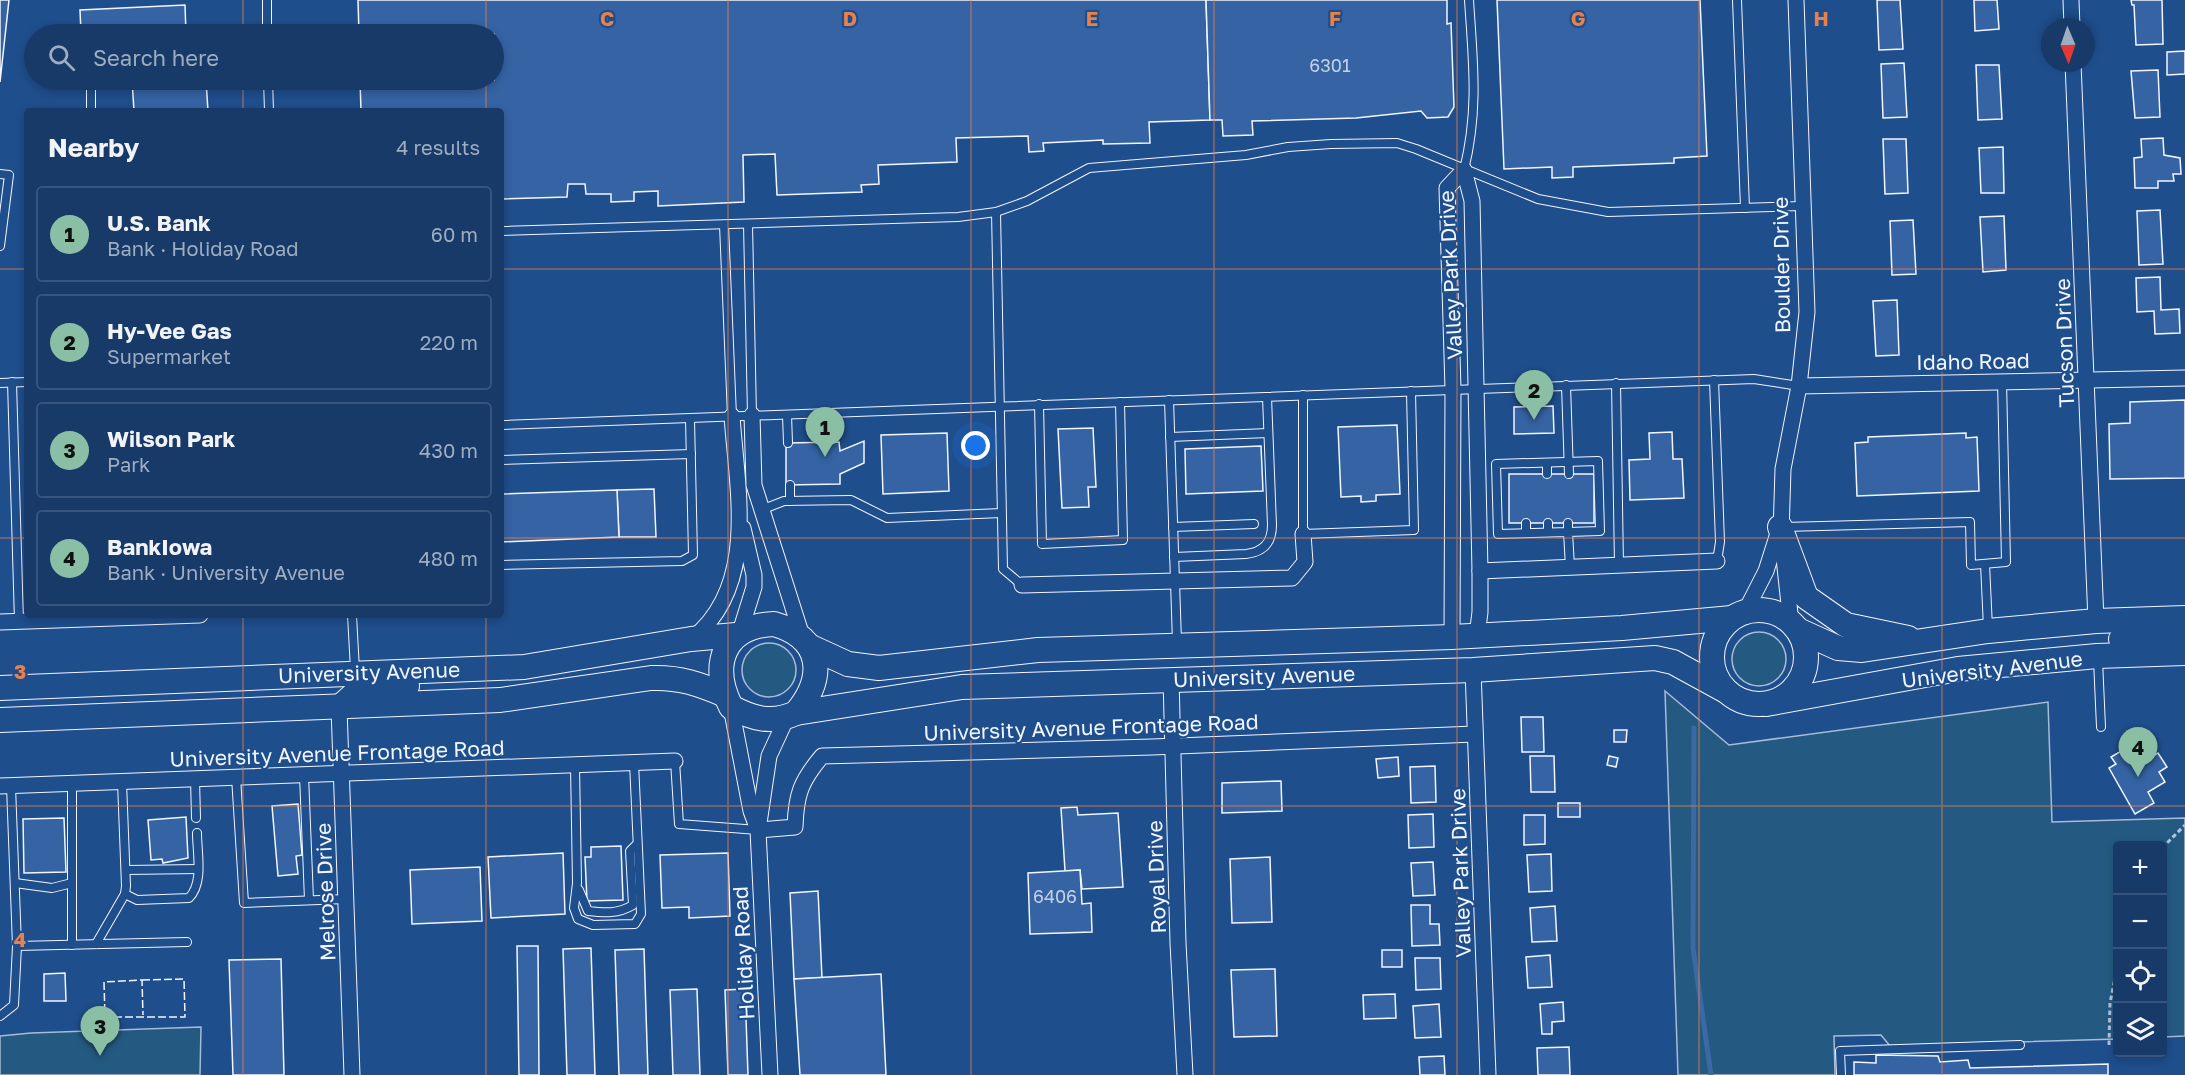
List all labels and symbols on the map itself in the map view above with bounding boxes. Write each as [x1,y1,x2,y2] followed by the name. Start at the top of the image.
[600,6,614,30] text: C
[843,6,857,30] text: D
[1086,6,1098,30] text: E
[1329,6,1341,30] text: F
[1571,6,1585,30] text: G
[1813,6,1829,30] text: H
[2041,18,2095,72] north arrow
[1309,54,1351,76] house number: 6301
[1433,190,1467,360] street label: Valley Park Drive
[1767,197,1795,333] street label: Boulder Drive
[2049,278,2079,408] street label: Tucson Drive
[1916,347,2030,375] street label: Idaho Road
[1514,370,1553,420] pin: 2
[806,408,844,457] pin: 1
[961,431,990,460] your location
[1900,645,2084,693] street label: University Avenue
[277,656,461,688] street label: University Avenue
[14,659,26,683] text: 3
[1172,660,1356,692] street label: University Avenue
[923,708,1259,746] street label: University Avenue Frontage Road
[2118,728,2158,777] pin: 4
[169,734,505,772] street label: University Avenue Frontage Road
[1444,788,1476,958] street label: Valley Park Drive
[1141,820,1171,934] street label: Royal Drive
[310,823,340,961] street label: Melrose Drive
[1033,885,1077,907] house number: 6406
[727,886,759,1020] street label: Holiday Road
[14,927,26,951] text: 4
[80,1006,120,1056] pin: 3

